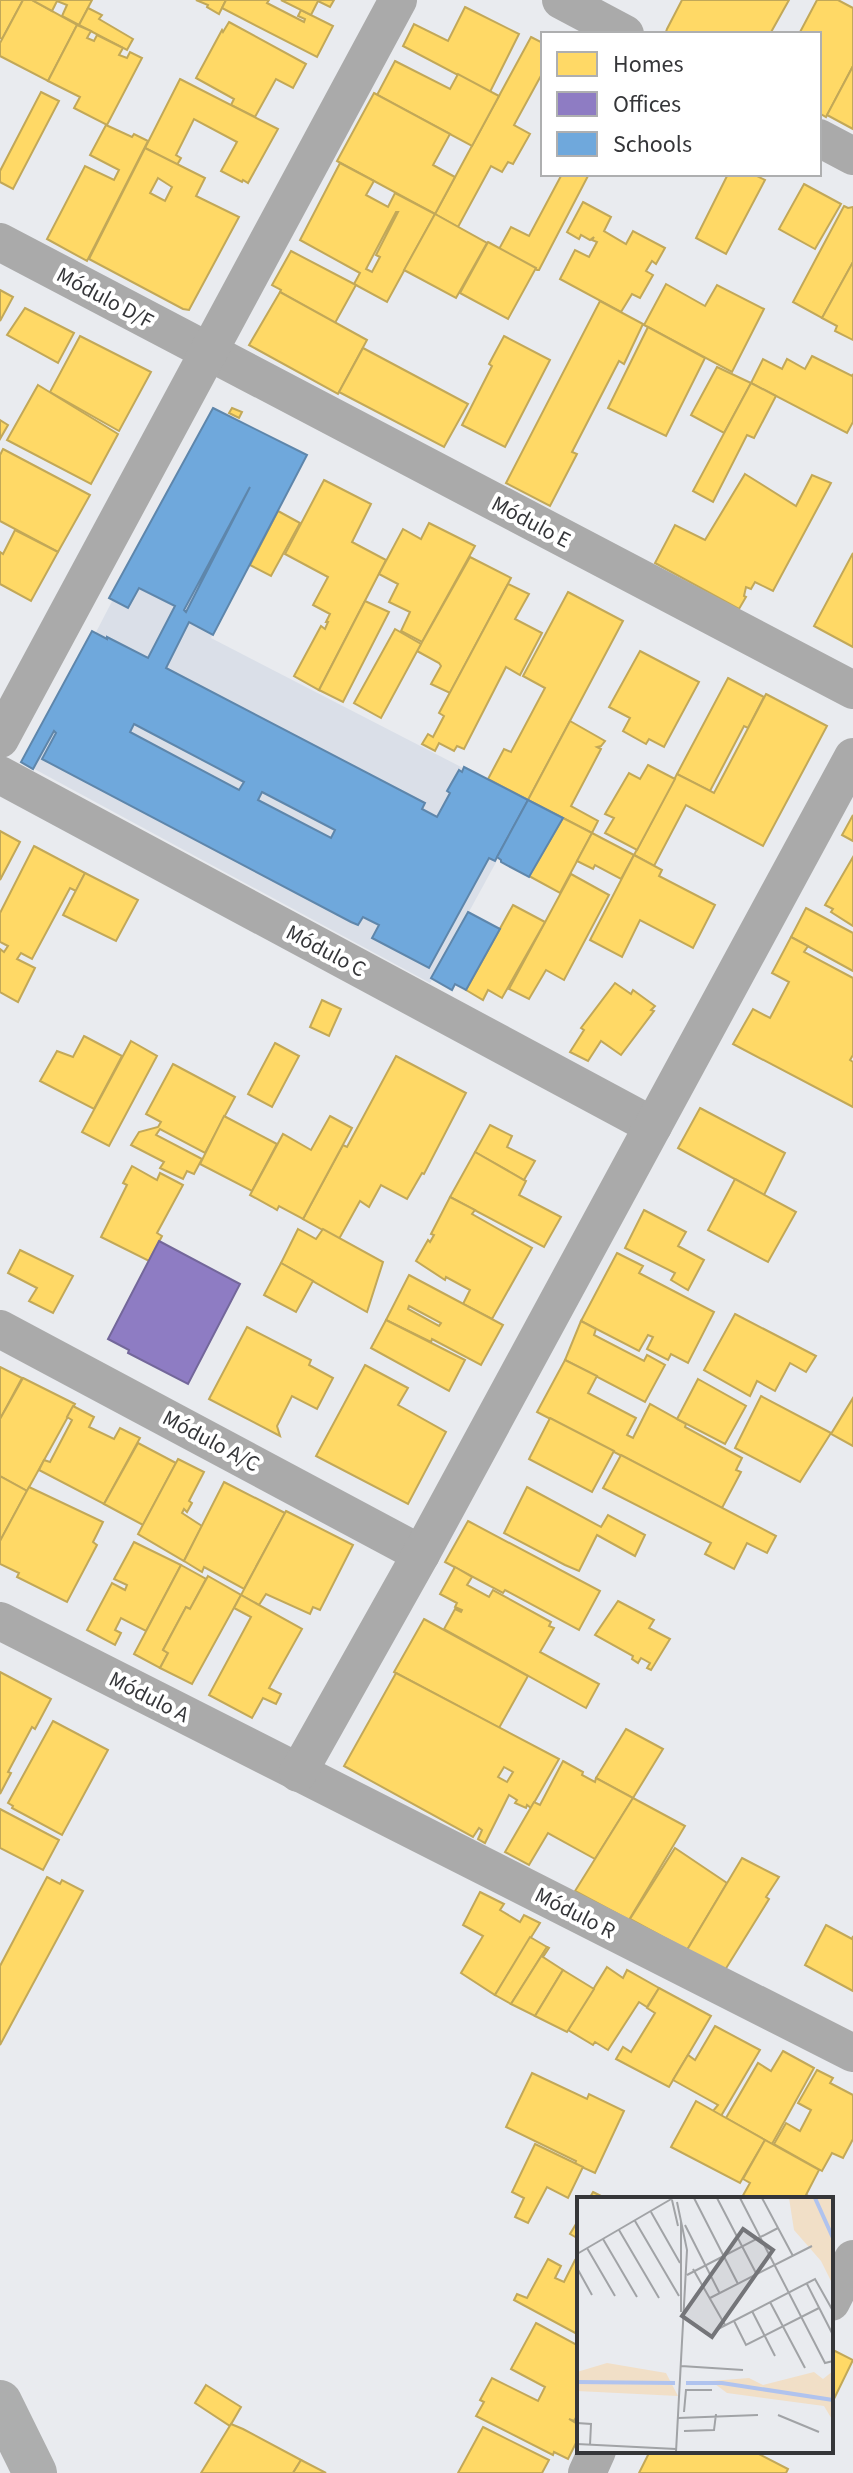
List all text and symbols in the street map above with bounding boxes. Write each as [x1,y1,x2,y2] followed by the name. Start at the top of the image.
[541,32,821,176] legend
[613,47,684,82] text: Homes
[613,87,681,122] text: Offices
[613,127,692,162] text: Schools
[51,259,159,337] street label: Módulo D/F
[486,488,576,556] street label: Módulo E
[280,917,372,985] street label: Módulo C
[157,1402,265,1480] street label: Módulo A/C
[103,1663,195,1731] street label: Módulo A
[529,1879,621,1947] street label: Módulo R
[577,2197,833,2453] inset map

